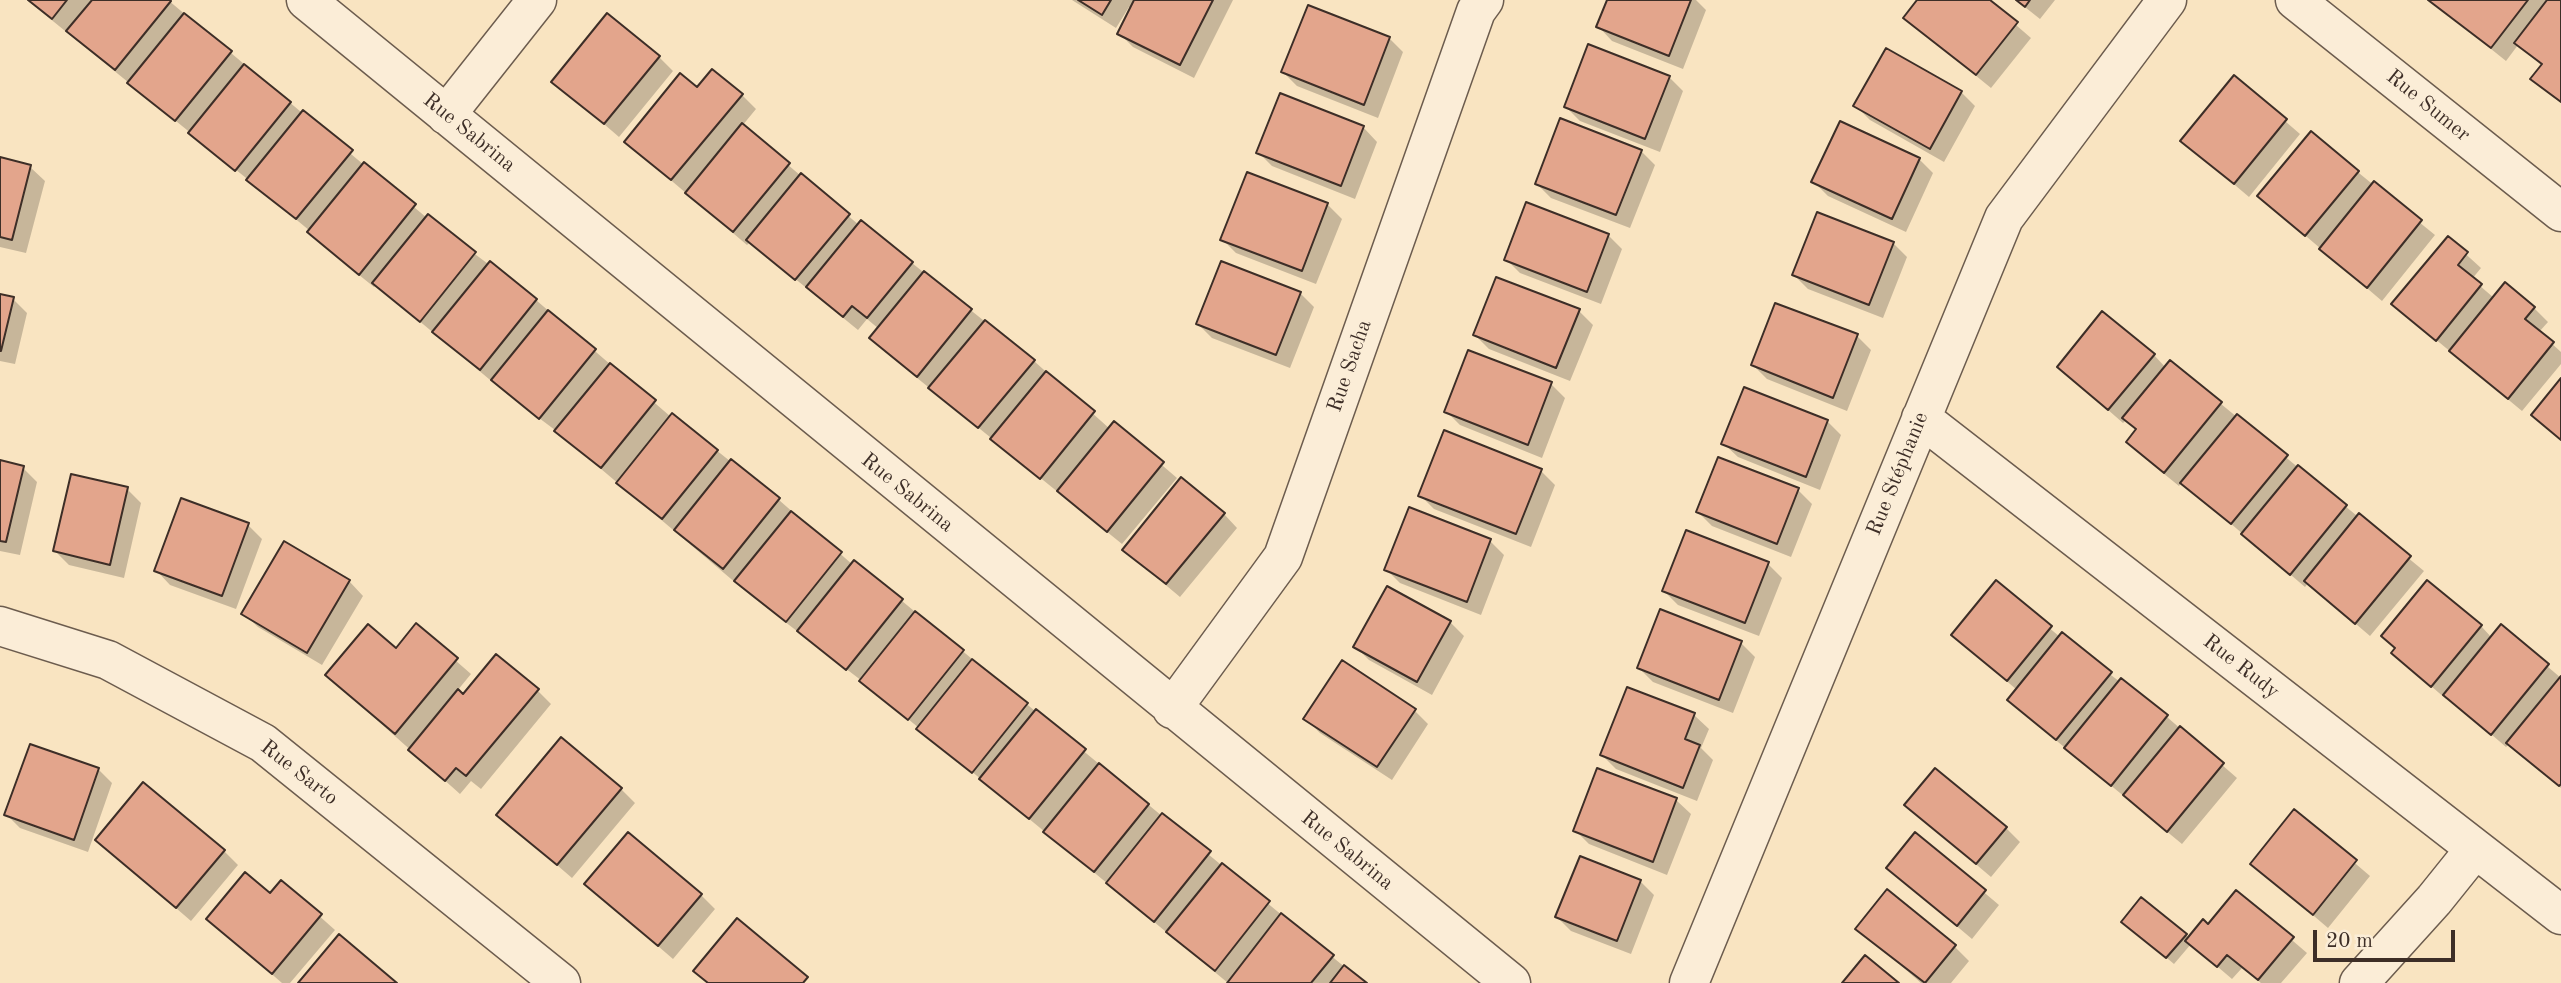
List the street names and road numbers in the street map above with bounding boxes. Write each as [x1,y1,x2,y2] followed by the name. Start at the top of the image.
[2381,64,2475,148] street label: Rue Sumer
[418,88,520,178] street label: Rue Sabrina
[1322,316,1378,416] street label: Rue Sacha
[1862,408,1934,540] street label: Rue Stéphanie
[856,448,958,538] street label: Rue Sabrina
[2198,629,2284,705] street label: Rue Rudy
[255,735,343,811] street label: Rue Sarto
[1296,806,1398,896] street label: Rue Sabrina

